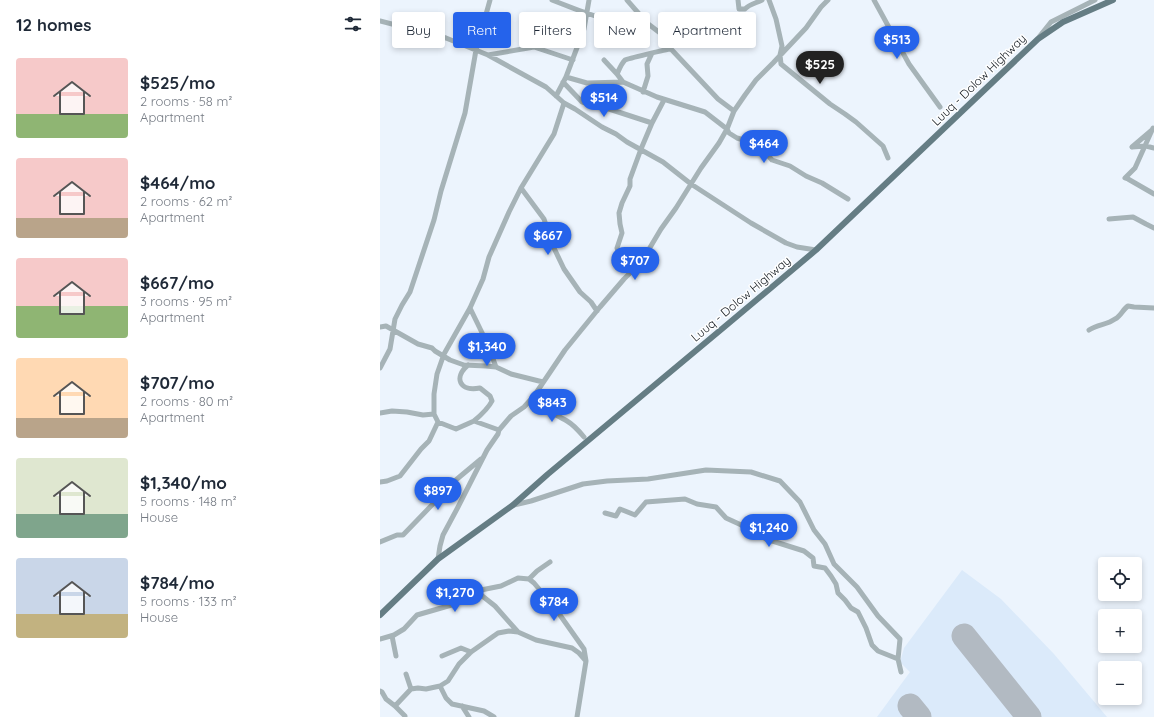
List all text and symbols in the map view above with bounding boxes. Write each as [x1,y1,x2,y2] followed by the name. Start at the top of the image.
[392,12,445,48] chip: Buy
[453,12,511,48] chip: Rent
[519,12,586,48] chip: Filters
[594,12,650,48] chip: New
[658,12,756,48] chip: Apartment
[342,13,364,35] icon: filters
[16,14,92,35] text: 12 homes
[873,26,921,60] pin: $513
[883,31,911,47] text: $513
[928,31,1029,129] street label: Luuq - Dolow Highway
[796,51,844,85] pin: $525
[805,56,835,72] text: $525
[140,72,215,93] text: $525/mo
[48,74,96,122] icon: home
[580,84,628,118] pin: $514
[590,89,618,105] text: $514
[140,93,232,109] text: 2 rooms · 58 m²
[140,109,205,125] text: Apartment
[740,130,788,164] pin: $464
[749,135,779,151] text: $464
[140,172,215,193] text: $464/mo
[48,174,96,222] icon: home
[140,193,232,209] text: 2 rooms · 62 m²
[140,209,205,225] text: Apartment
[524,222,572,256] pin: $667
[533,227,563,243] text: $667
[611,247,659,281] pin: $707
[620,252,650,268] text: $707
[688,253,794,345] street label: Luuq - Dolow Highway
[140,272,214,293] text: $667/mo
[48,274,96,322] icon: home
[140,293,232,309] text: 3 rooms · 95 m²
[140,309,205,325] text: Apartment
[454,333,520,367] pin: $1,340
[467,338,507,354] text: $1,340
[140,372,215,393] text: $707/mo
[48,374,96,422] icon: home
[528,389,576,423] pin: $843
[140,393,233,409] text: 2 rooms · 80 m²
[537,394,567,410] text: $843
[140,409,205,425] text: Apartment
[140,472,227,493] text: $1,340/mo
[48,474,96,522] icon: home
[414,477,462,511] pin: $897
[423,482,453,498] text: $897
[140,493,237,509] text: 5 rooms · 148 m²
[140,509,178,525] text: House
[736,514,802,548] pin: $1,240
[749,519,789,535] text: $1,240
[1098,557,1142,705] map controls
[1098,557,1142,601] button: locate
[140,572,215,593] text: $784/mo
[48,574,96,622] icon: home
[422,579,488,613] pin: $1,270
[436,584,474,600] text: $1,270
[530,588,578,622] pin: $784
[140,593,237,609] text: 5 rooms · 133 m²
[539,593,569,609] text: $784
[140,609,178,625] text: House
[1098,609,1142,653] button: +
[1098,661,1142,705] button: −

